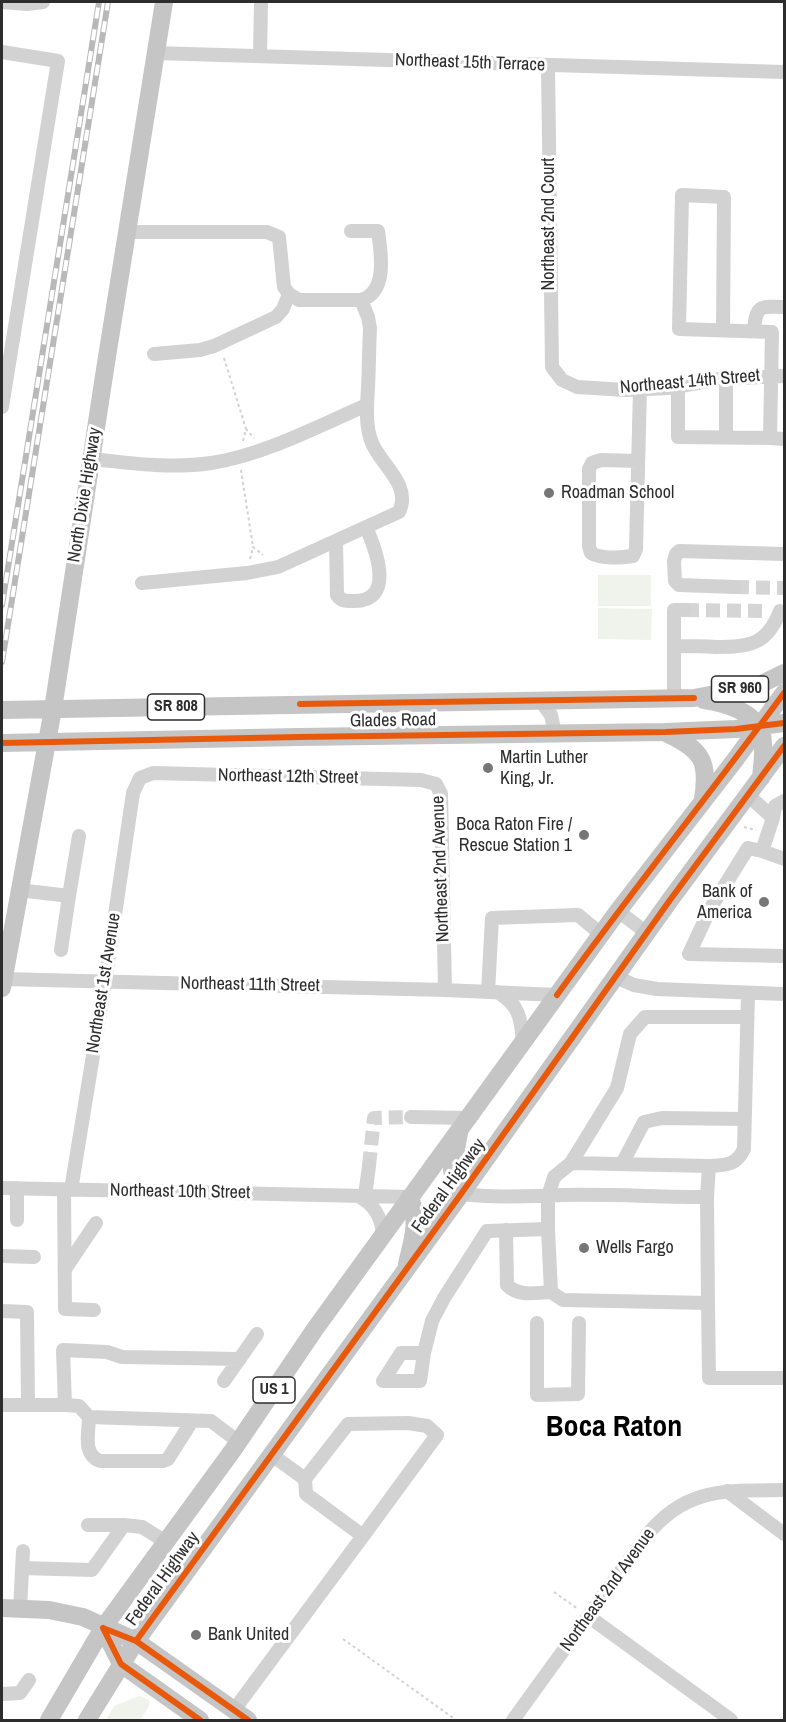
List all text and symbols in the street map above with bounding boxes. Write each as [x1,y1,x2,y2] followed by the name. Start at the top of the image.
[395,50,545,76] street label: Northeast 15th Terrace
[538,158,560,290] street label: Northeast 2nd Court
[619,365,761,399] street label: Northeast 14th Street
[64,426,106,564] street label: North Dixie Highway
[561,482,674,504] place label: Roadman School
[542,486,556,500] marker: Roadman School
[712,676,768,702] road number: SR 960
[148,694,204,720] road number: SR 808
[350,709,436,733] street label: Glades Road
[500,747,588,789] place label: Martin Luther King, Jr.
[481,761,495,775] marker: Martin Luther King, Jr.
[218,765,358,789] street label: Northeast 12th Street
[428,795,454,943] street label: Northeast 2nd Avenue
[456,814,572,856] place label: Boca Raton Fire / Rescue Station 1
[577,828,591,842] marker: Boca Raton Fire / Rescue Station 1
[697,881,752,924] place label: Bank of America
[757,895,771,909] marker: Bank of America
[82,911,126,1055] street label: Northeast 1st Avenue
[180,973,320,997] street label: Northeast 11th Street
[408,1135,490,1237] street label: Federal Highway
[110,1180,250,1204] street label: Northeast 10th Street
[596,1237,674,1259] place label: Wells Fargo
[577,1241,591,1255] marker: Wells Fargo
[253,1377,295,1403] road number: US 1
[546,1410,682,1446] district label: Boca Raton
[556,1524,660,1656] street label: Northeast 2nd Avenue
[122,1528,204,1630] street label: Federal Highway
[208,1624,289,1646] place label: Bank United
[189,1628,203,1642] marker: Bank United

